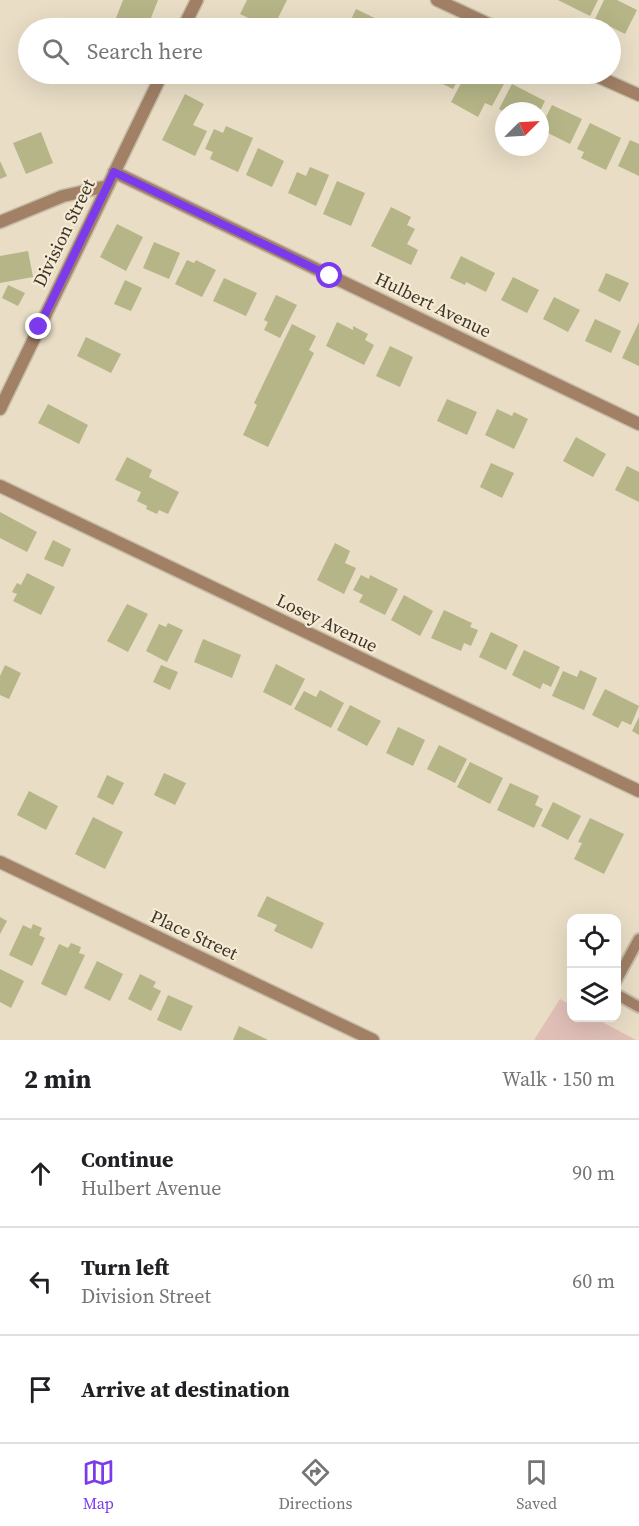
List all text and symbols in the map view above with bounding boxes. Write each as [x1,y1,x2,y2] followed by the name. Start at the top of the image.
[18,18,621,84] search box
[39,35,72,68] icon: search
[87,36,203,66] text: Search here
[495,102,549,156] north arrow
[27,175,100,291] street label: Division Street
[316,262,342,288] route start
[371,266,495,343] street label: Hulbert Avenue
[25,313,51,339] route end
[272,587,382,658] street label: Losey Avenue
[146,903,242,966] street label: Place Street
[567,914,621,1022] map controls
[567,914,621,968] button: locate
[567,968,621,1022] button: layers
[24,1061,91,1097] text: 2 min
[502,1065,615,1093] text: Walk · 150 m
[81,1144,174,1174] text: Continue
[24,1157,57,1190] icon: ahead
[572,1159,615,1187] text: 90 m
[81,1174,221,1202] text: Hulbert Avenue
[81,1252,169,1282] text: Turn left
[24,1265,57,1298] icon: left
[572,1267,615,1295] text: 60 m
[81,1282,211,1310] text: Division Street
[24,1373,57,1406] icon: arrive
[81,1374,290,1404] text: Arrive at destination
[82,1456,115,1514] tab: Map
[278,1456,353,1514] tab: Directions
[516,1456,557,1514] tab: Saved

